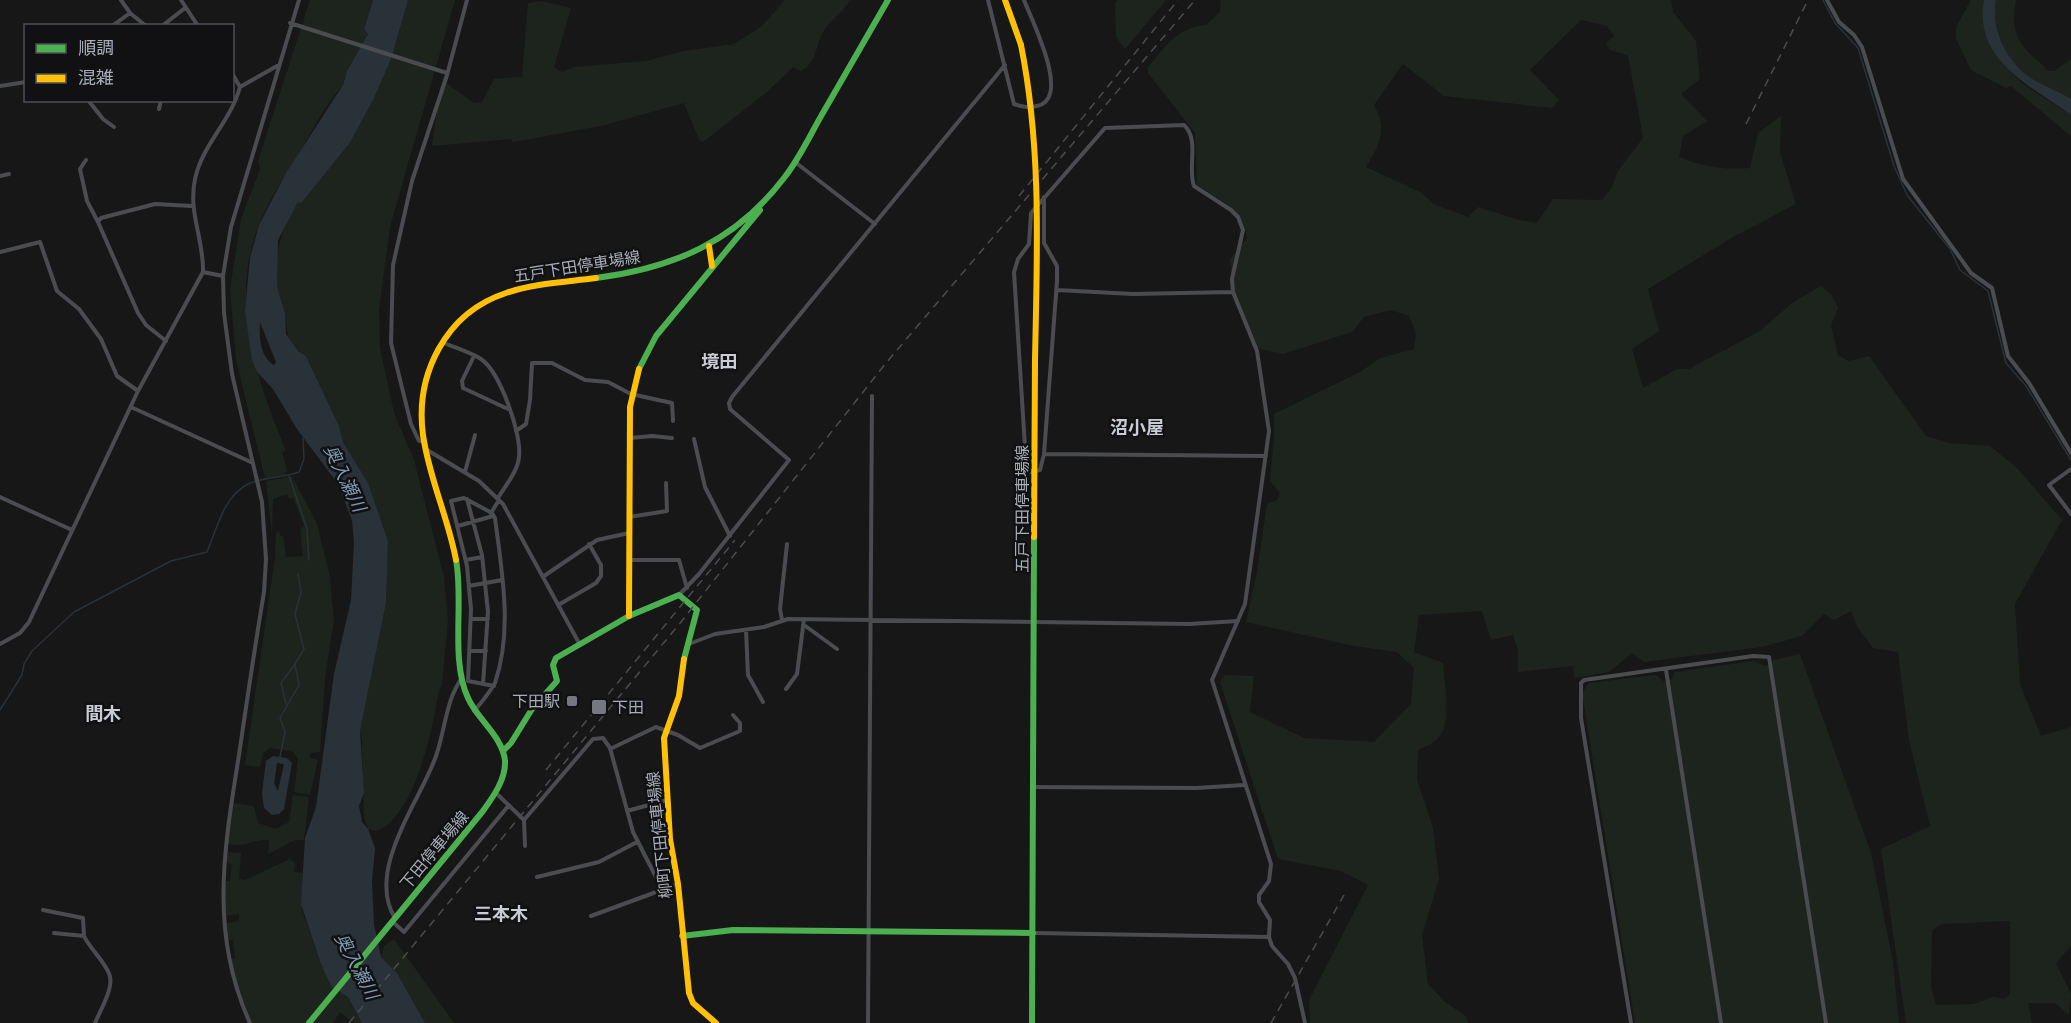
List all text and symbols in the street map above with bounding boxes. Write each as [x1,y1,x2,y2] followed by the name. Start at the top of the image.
[24,24,234,102] legend
[78,35,114,60] text: 順調
[78,65,114,90] text: 混雑
[512,245,642,287] street label: 五戸下田停車場線
[701,349,737,374] district label: 境田
[1110,415,1164,440] district label: 沼小屋
[318,440,373,518] water label: 奥入瀬川
[1011,445,1033,573] street label: 五戸下田停車場線
[512,690,560,712] place label: 下田駅
[565,694,579,708] marker: 下田駅
[612,696,644,718] place label: 下田
[590,698,608,716] marker: 下田
[85,701,121,726] district label: 間木
[641,770,677,900] street label: 柳町下田停車場線
[395,806,473,894] street label: 下田停車場線
[474,901,528,926] district label: 三本木
[329,928,386,1005] water label: 奥入瀬川

